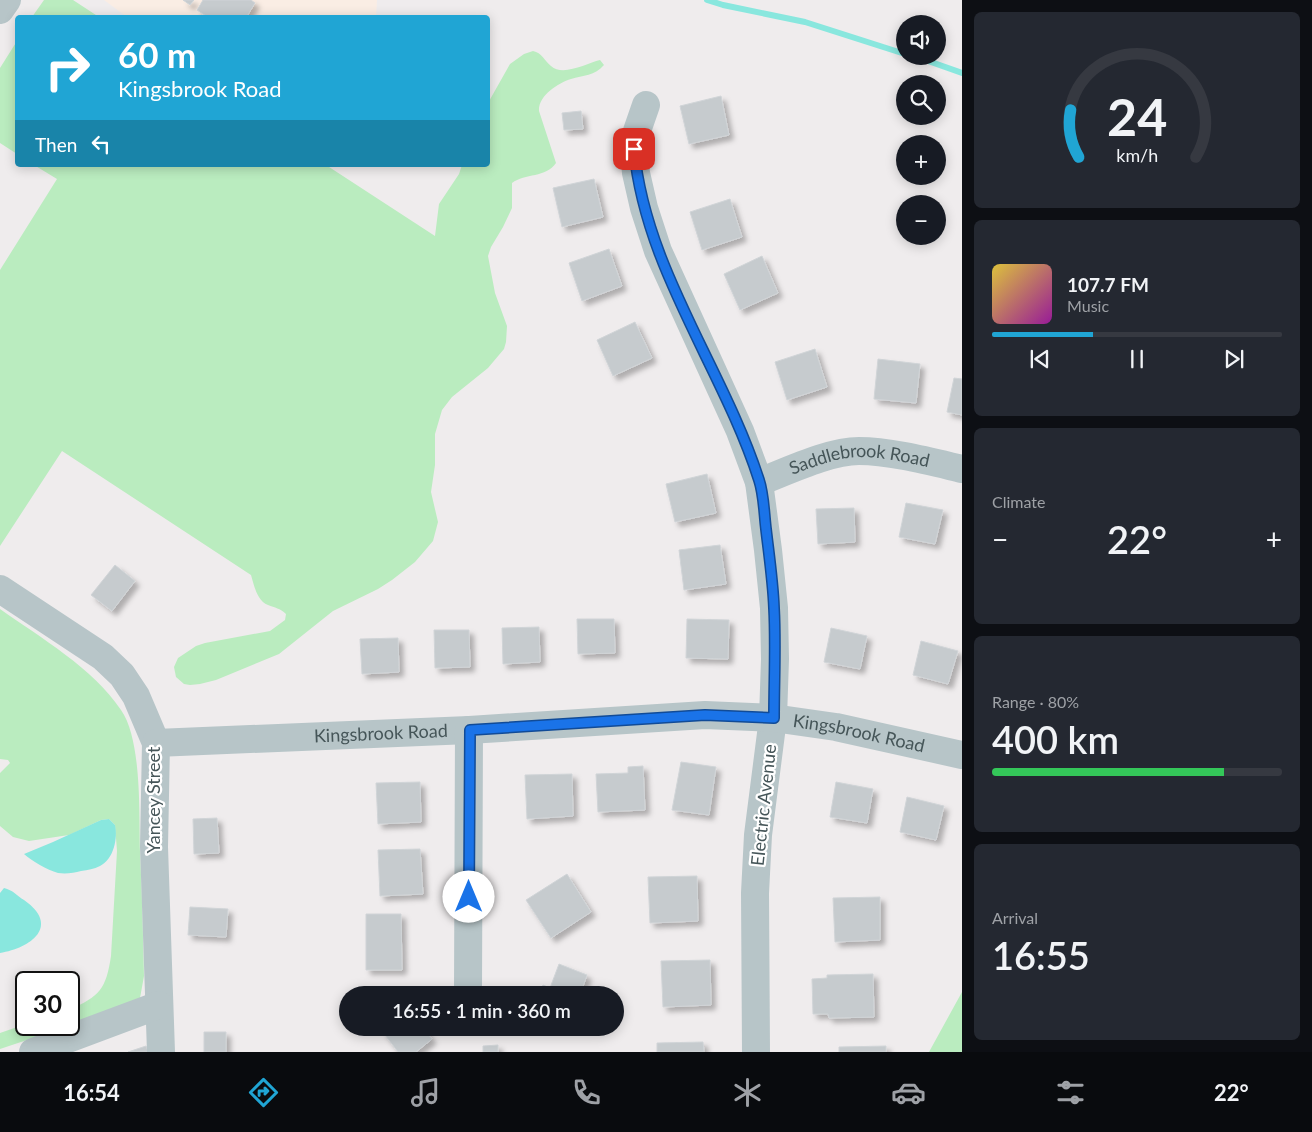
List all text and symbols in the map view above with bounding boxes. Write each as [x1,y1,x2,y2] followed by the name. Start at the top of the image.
[896,15,946,245] map controls
[896,15,946,65] button: sound
[118,33,196,75] text: 60 m
[35,35,100,100] icon: right
[118,75,282,102] text: Kingsbrook Road
[896,75,946,125] button: search
[1107,85,1167,147] text: 24
[613,128,655,170] pin
[87,130,115,158] icon: left
[35,133,77,156] text: Then
[620,135,648,163] icon: arrive
[896,135,946,185] button: +
[1116,144,1158,166] text: km/h
[896,195,946,245] button: −
[1067,273,1149,296] text: 107.7 FM
[1067,296,1109,315] text: Music
[1026,345,1054,373] icon: previous
[1123,345,1151,373] icon: pause
[1220,345,1248,373] icon: next
[786,439,932,479] street label: Saddlebrook Road
[992,492,1045,511] text: Climate
[1107,516,1167,562] text: 22°
[992,522,1008,556] text: −
[1266,522,1282,556] text: +
[992,692,1079,711] text: Range · 80%
[792,709,927,756] street label: Kingsbrook Road
[992,716,1119,762] text: 400 km
[313,719,448,746] street label: Kingsbrook Road
[746,743,780,867] street label: Electric Avenue
[142,746,164,853] street label: Yancey Street
[442,870,494,922] position arrow
[992,908,1038,927] text: Arrival
[992,932,1090,978] text: 16:55
[15,971,80,1036] speed limit sign: 30
[392,999,571,1022] text: 16:55 · 1 min · 360 m
[246,1075,281,1110] icon: directions
[408,1075,443,1110] icon: music
[569,1075,604,1110] icon: phone
[730,1075,765,1110] icon: climate
[891,1075,926,1110] icon: car
[1053,1075,1088,1110] icon: filters
[63,1079,120,1106] text: 16:54
[1214,1079,1249,1106] text: 22°

